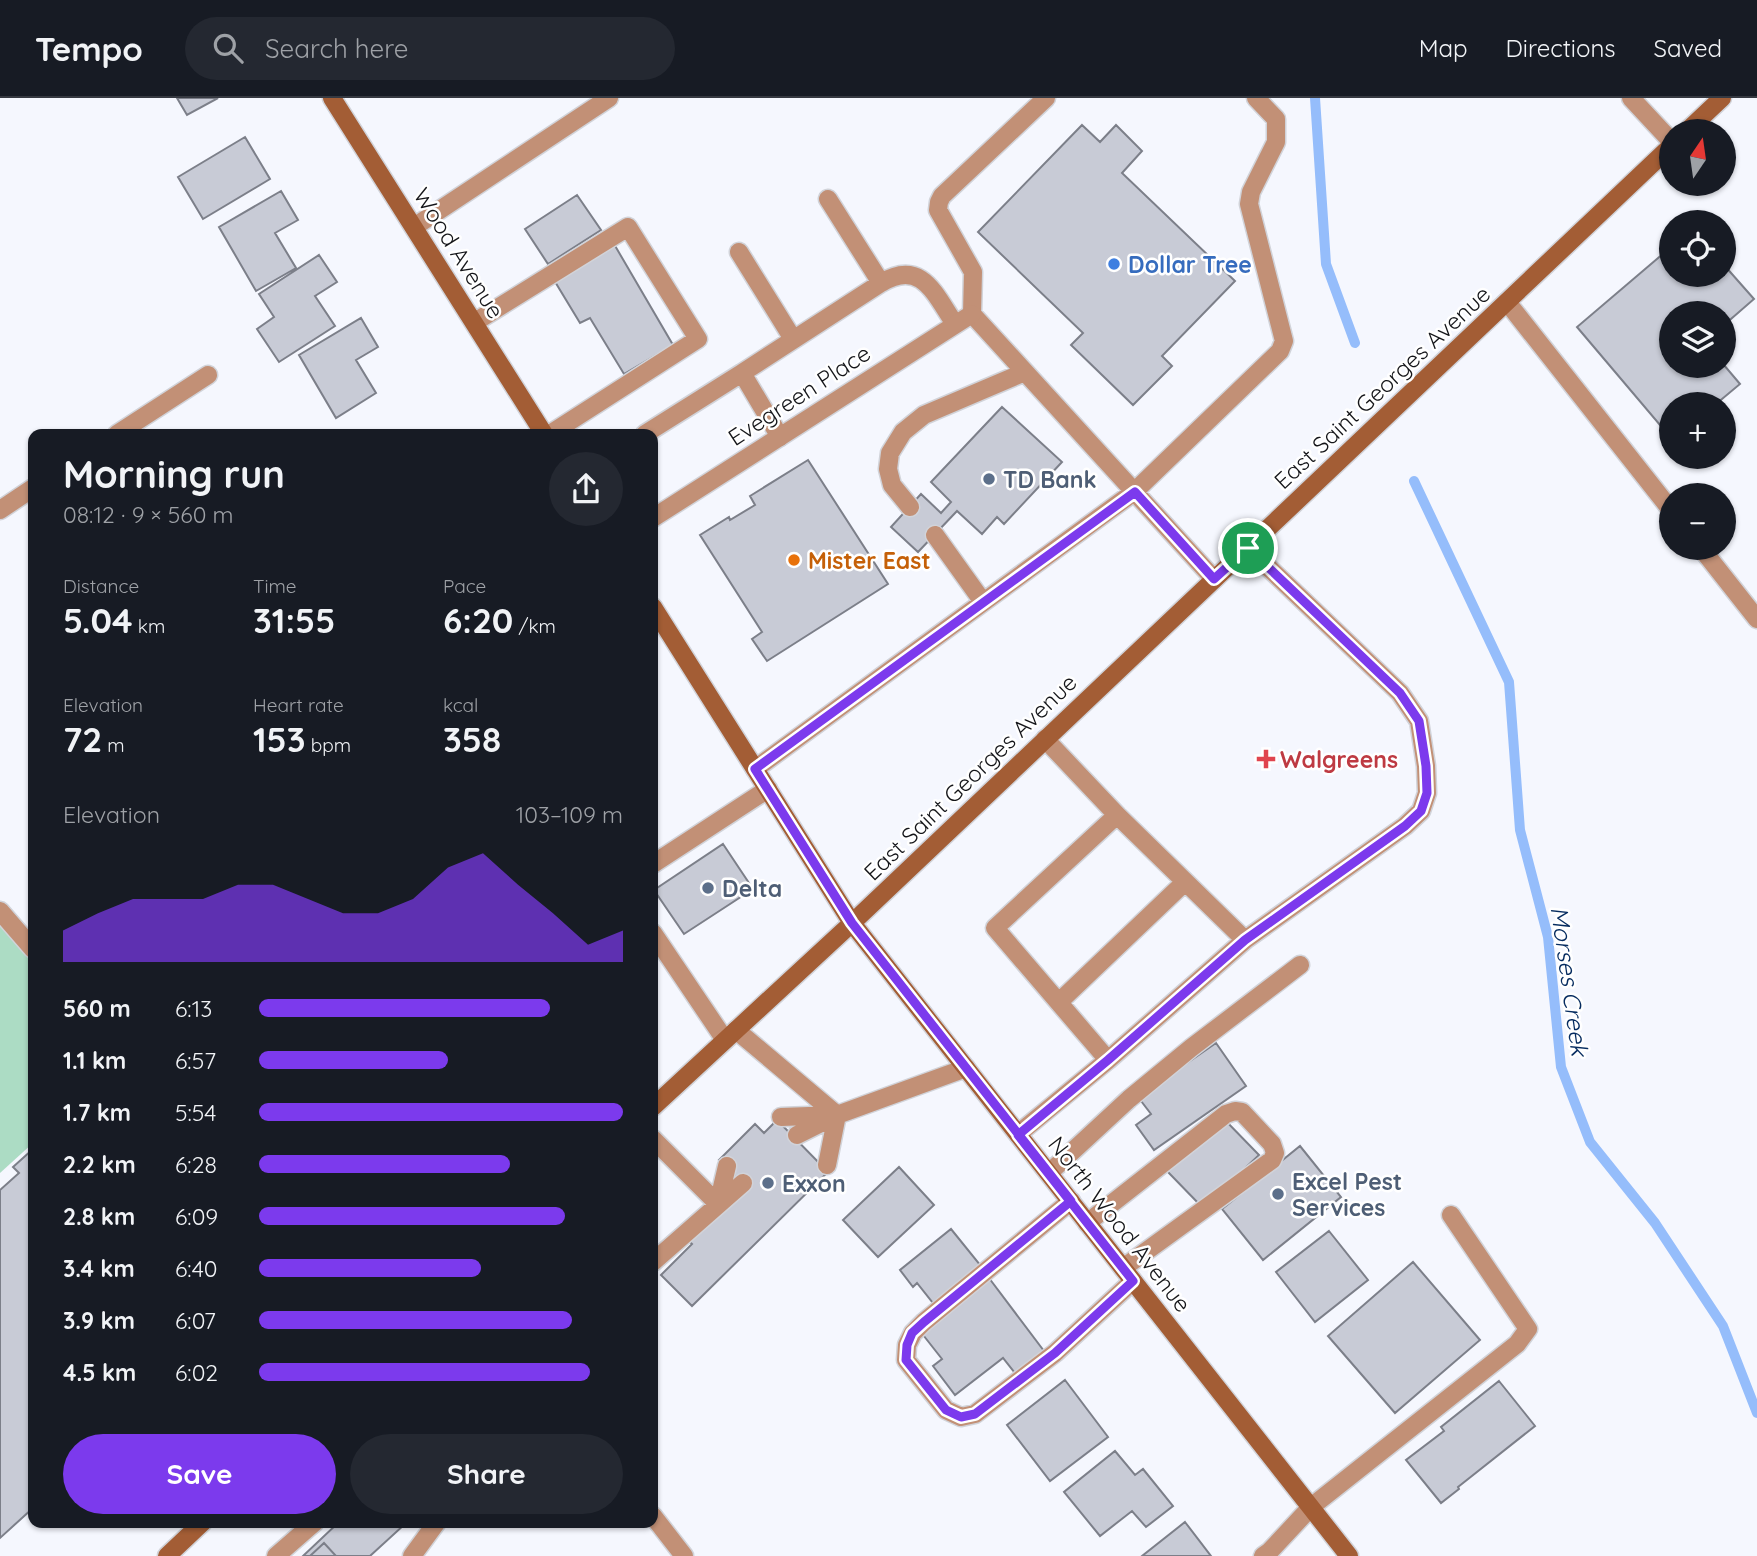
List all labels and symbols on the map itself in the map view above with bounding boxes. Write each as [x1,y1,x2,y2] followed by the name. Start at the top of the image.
[1659,119,1736,196] north arrow
[407,182,511,324] street label: Wood Avenue
[1128,250,1252,279] place label: Dollar Tree
[1106,256,1122,272] marker: Dollar Tree
[1268,279,1496,495] street label: East Saint Georges Avenue
[722,338,876,452] street label: Evegreen Place
[1003,465,1097,494] place label: TD Bank
[981,471,997,487] marker: TD Bank
[1218,518,1278,578] pin
[808,546,931,575] place label: Mister East
[786,552,802,568] marker: Mister East
[857,668,1083,886] street label: East Saint Georges Avenue
[1280,745,1398,774] place label: Walgreens
[1258,751,1274,767] marker: Walgreens
[722,874,782,903] place label: Delta
[700,880,716,896] marker: Delta
[1545,904,1596,1060] water label: Morses Creek
[1042,1130,1198,1318] street label: North Wood Avenue
[1292,1167,1402,1222] place label: Excel Pest Services
[782,1169,846,1198] place label: Exxon
[760,1175,776,1191] marker: Exxon
[1270,1186,1286,1202] marker: Excel Pest Services

